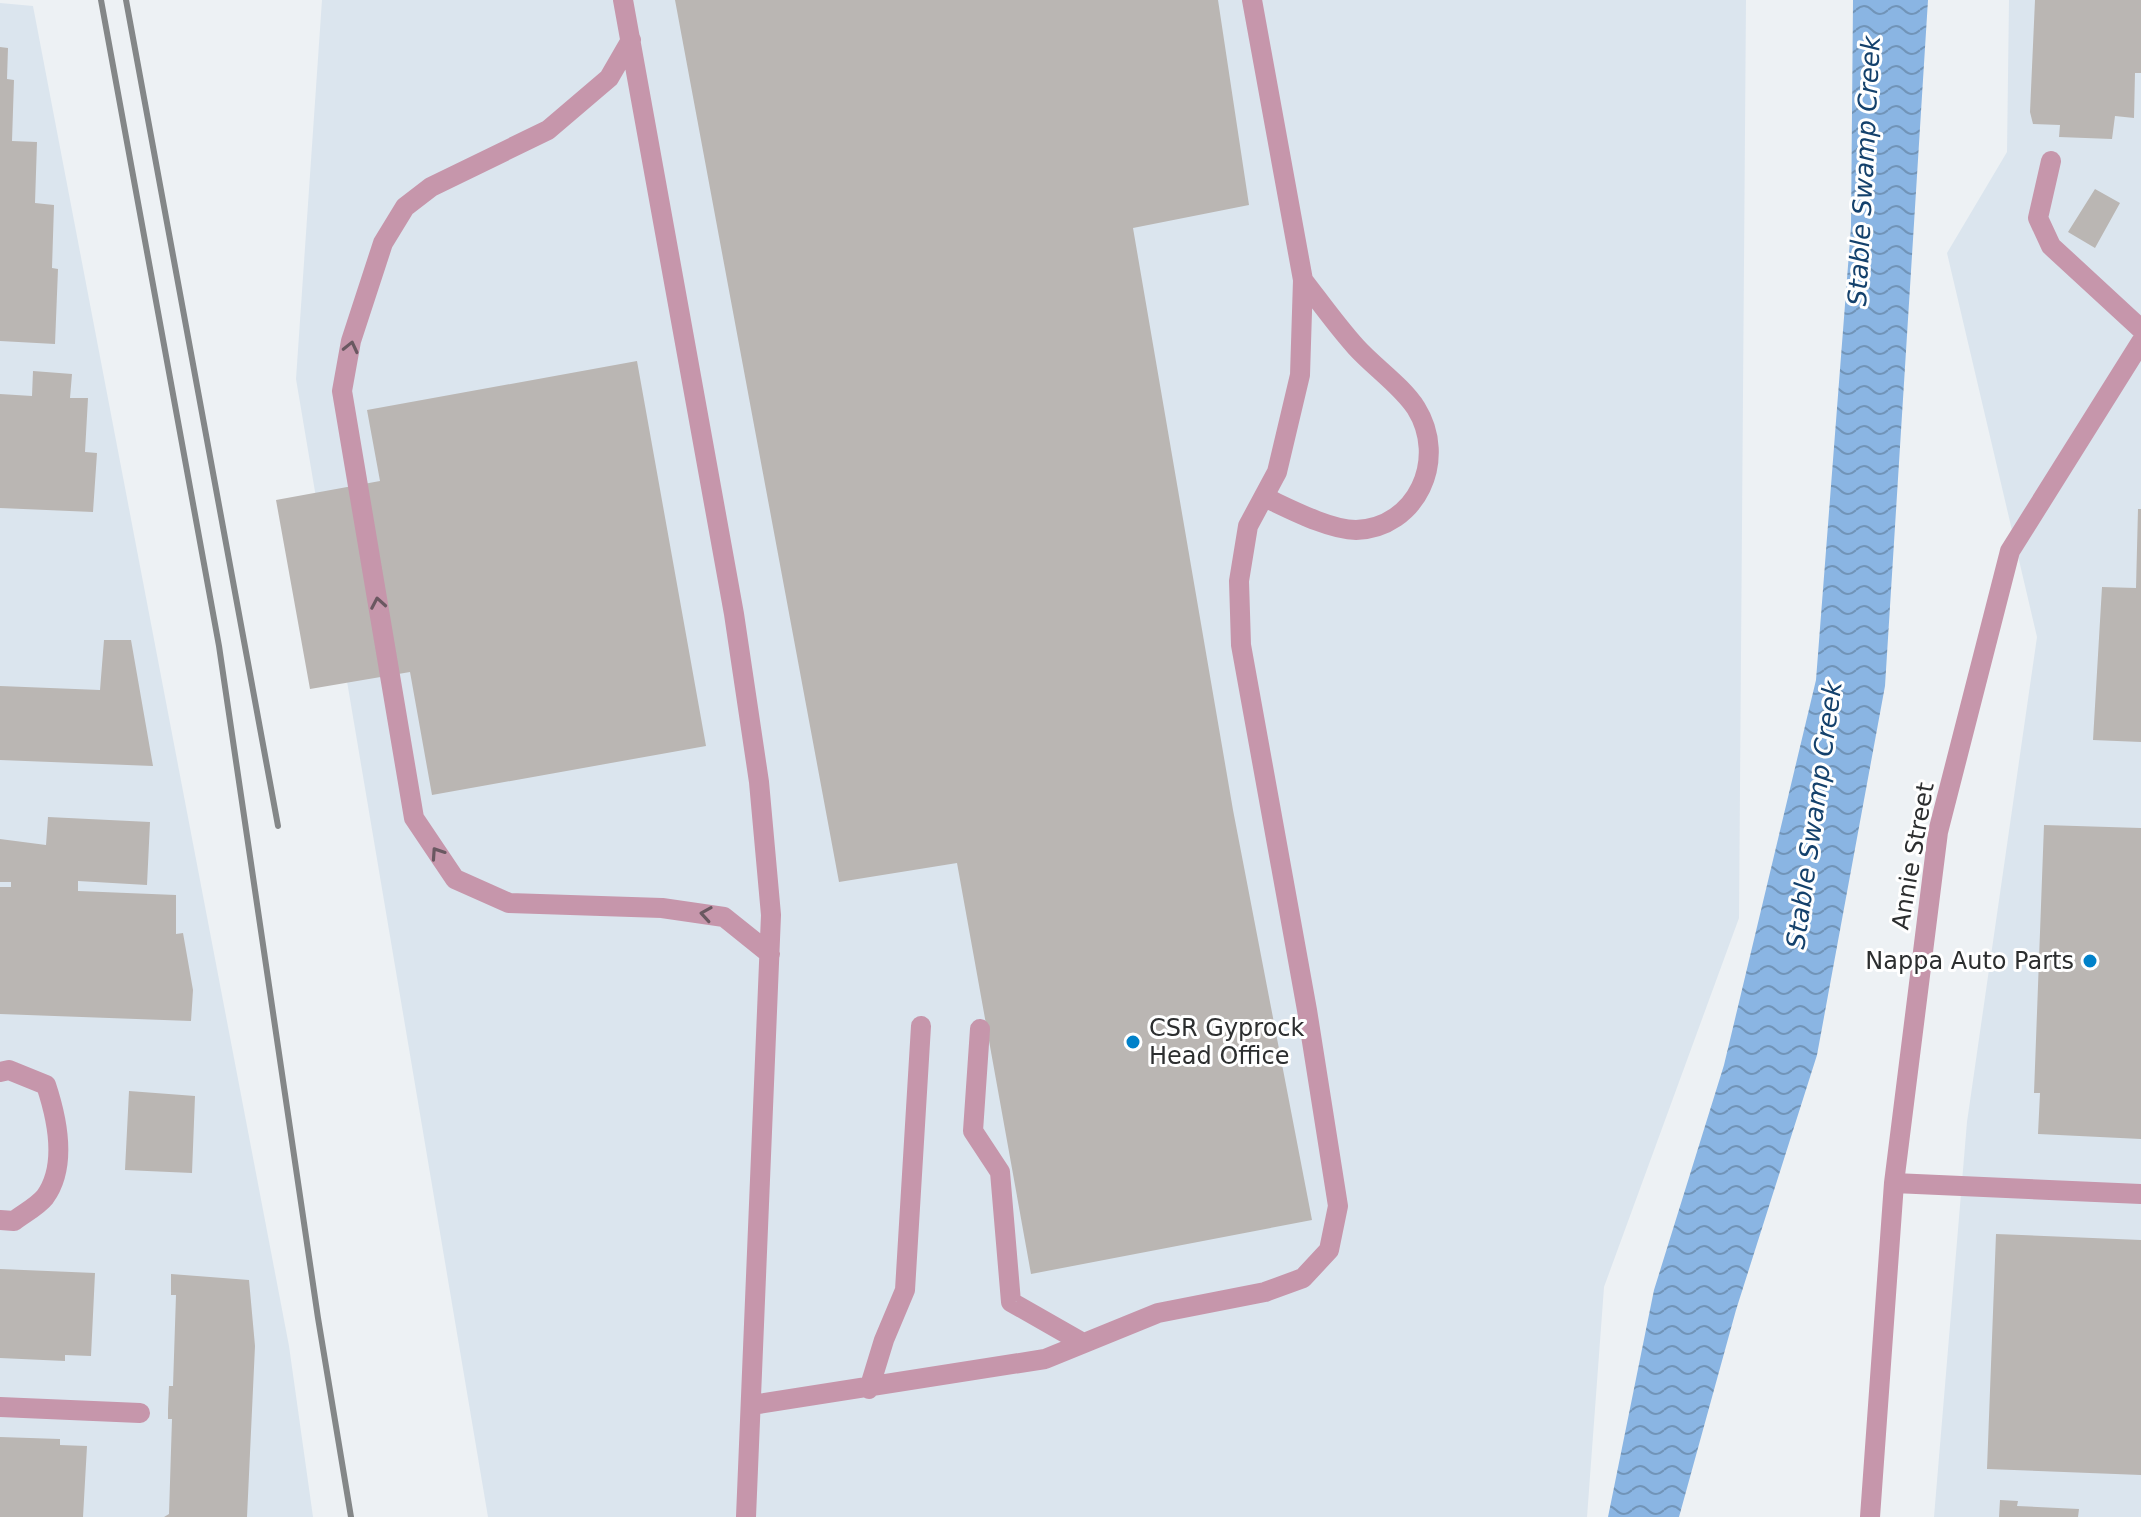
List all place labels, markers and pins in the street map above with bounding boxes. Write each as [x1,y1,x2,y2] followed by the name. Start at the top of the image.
[1865,947,2074,975] place label: Nappa Auto Parts
[2081,952,2099,970] marker: Nappa Auto Parts
[1149,1014,1305,1070] place label: CSR Gyprock Head Office
[1124,1033,1142,1051] marker: CSR Gyprock Head Office

